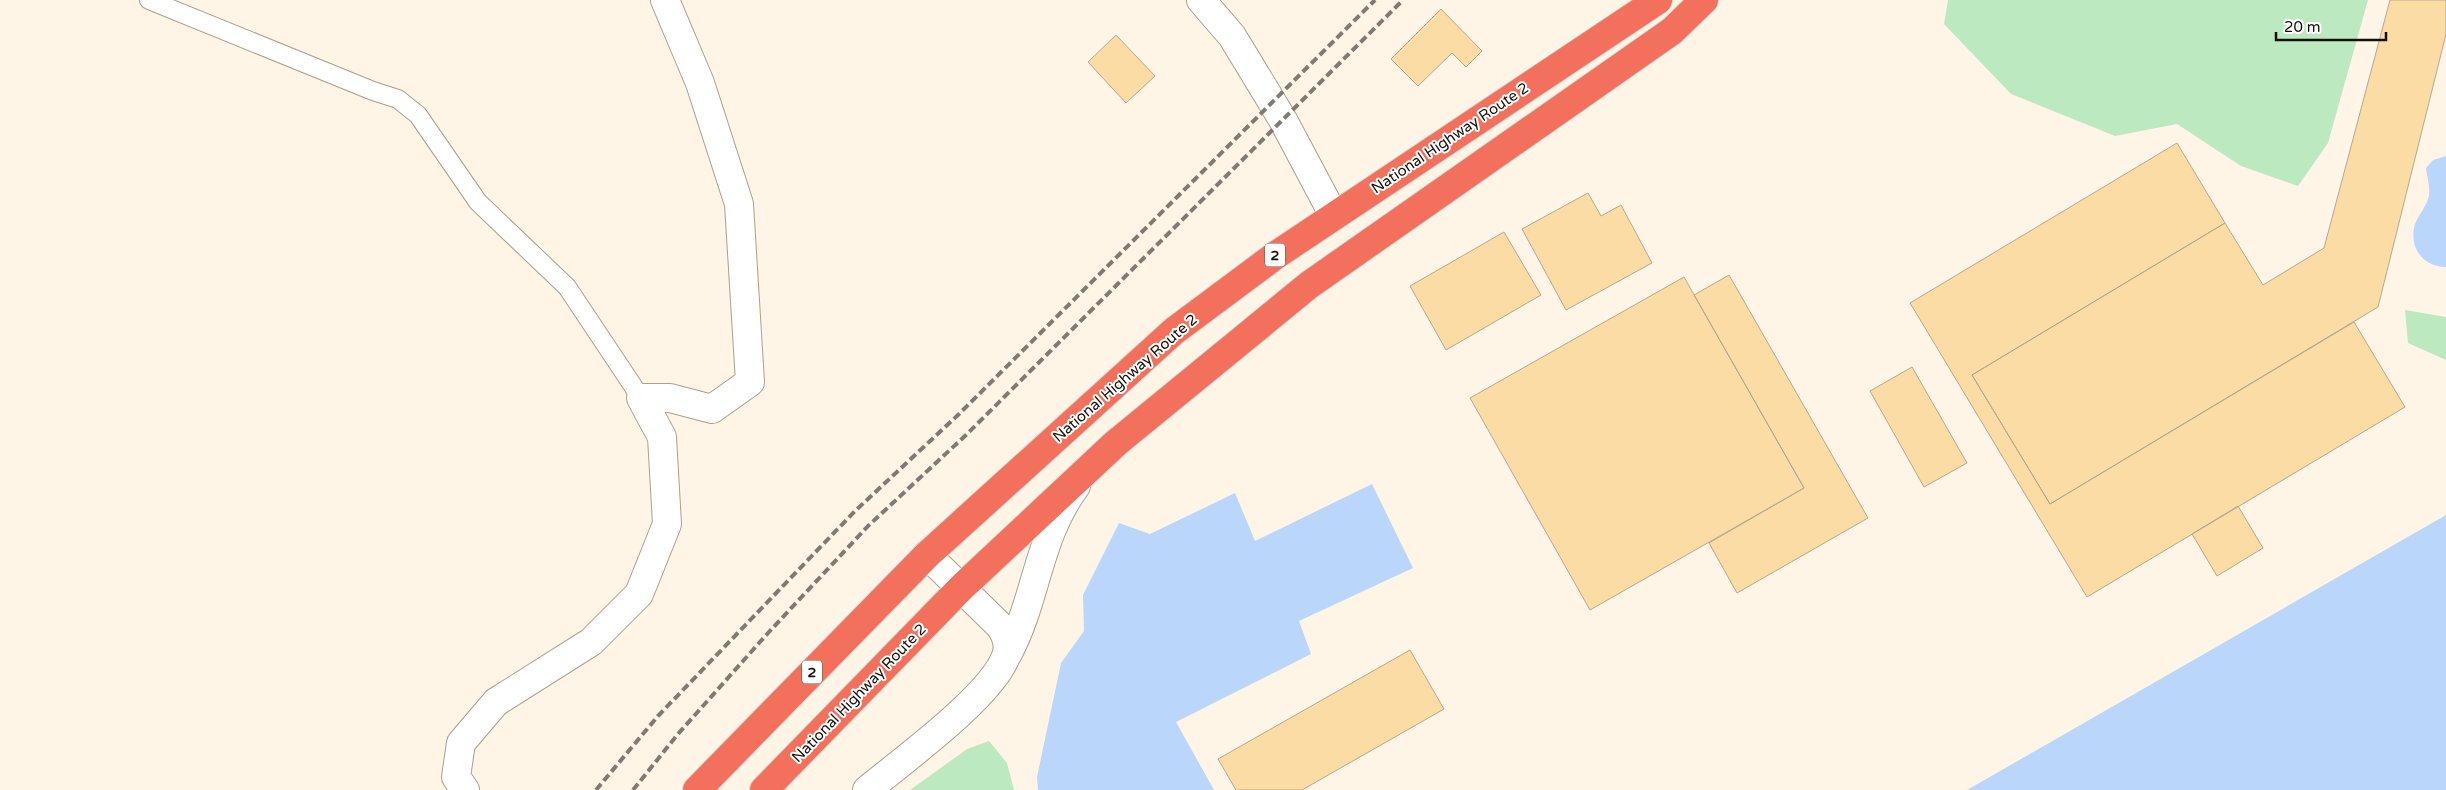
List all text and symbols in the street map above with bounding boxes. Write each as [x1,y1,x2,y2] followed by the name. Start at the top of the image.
[2276,10,2386,42] scale bar
[2284,18,2321,36] text: 20 m
[1368,79,1532,197] street label: National Highway Route 2
[1265,244,1285,266] road number: 2
[1049,310,1201,446] street label: National Highway Route 2
[788,620,930,766] street label: National Highway Route 2
[802,660,822,684] road number: 2

